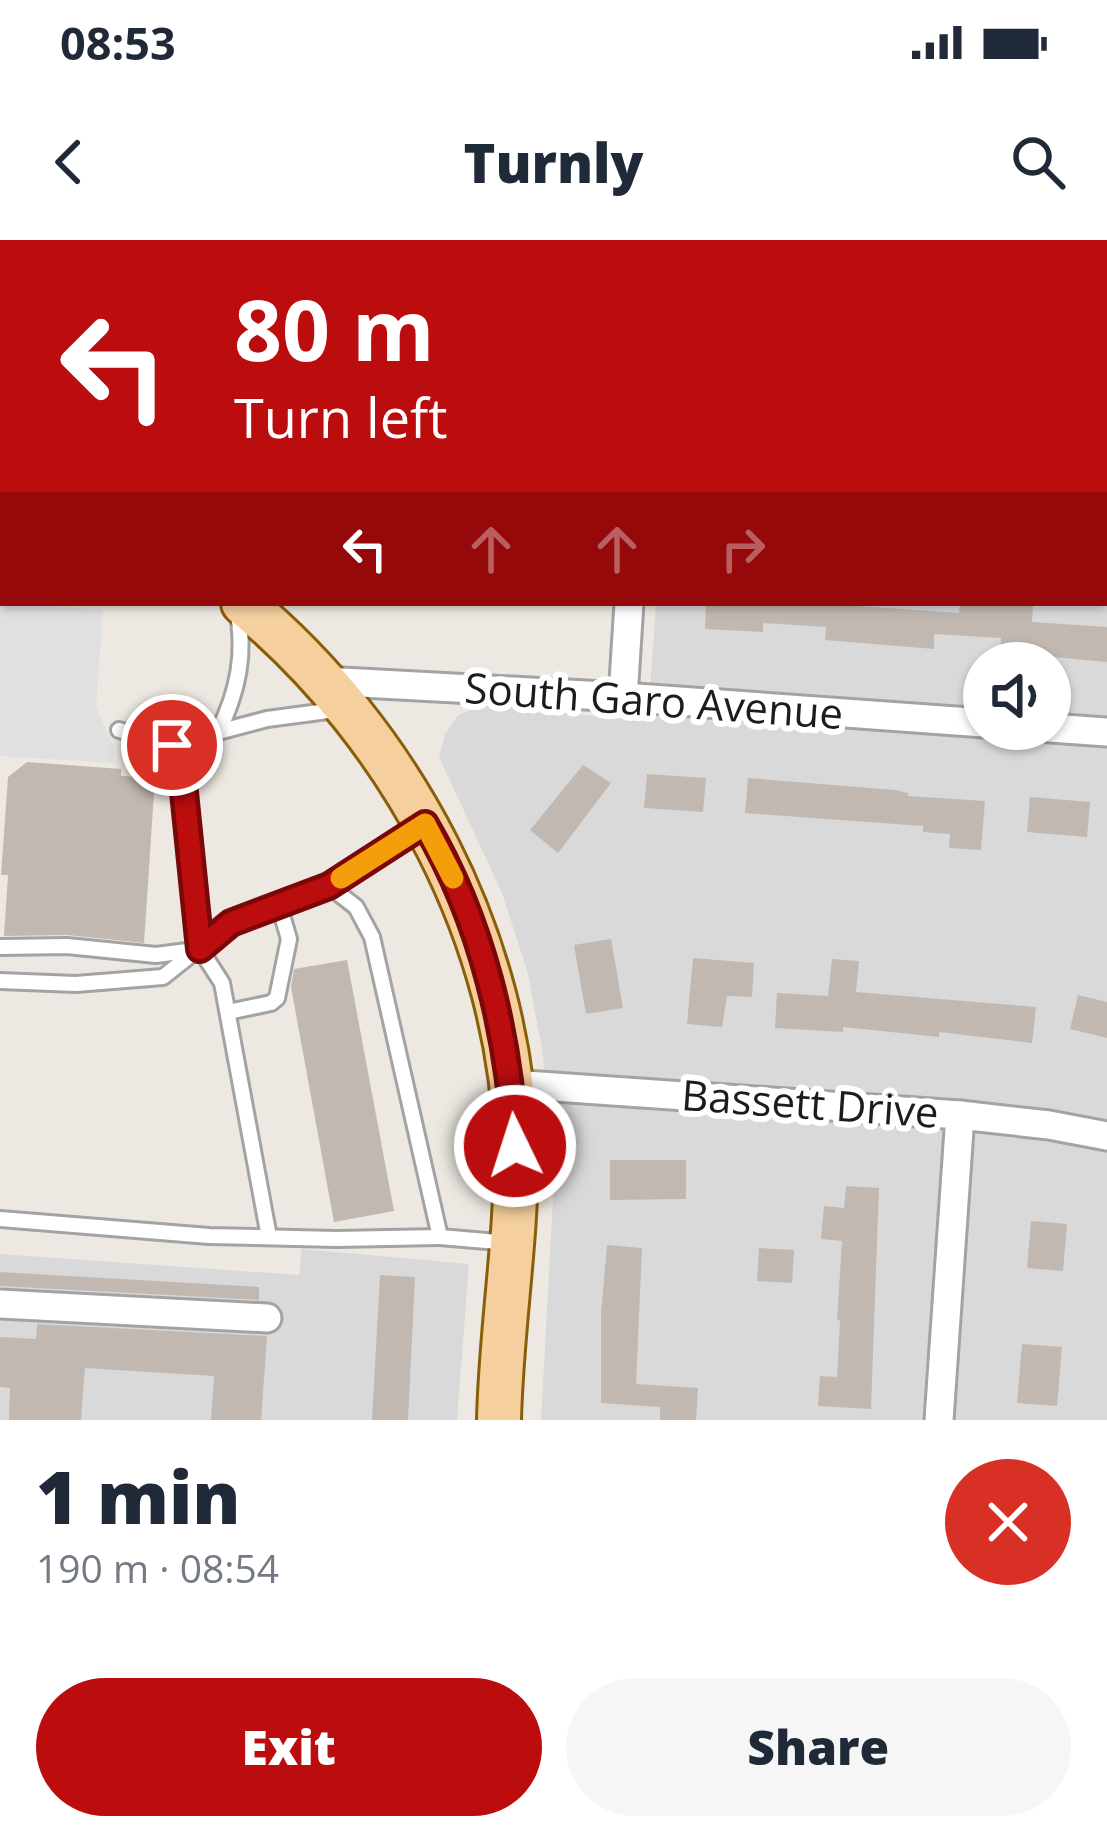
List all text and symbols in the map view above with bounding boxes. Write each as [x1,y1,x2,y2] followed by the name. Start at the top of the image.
[60,12,176,73] text: 08:53
[464,125,643,199] text: Turnly
[36,129,102,195] icon: back
[1005,129,1071,195] icon: search
[234,271,434,386] text: 80 m
[36,288,192,444] icon: left
[234,380,447,454] text: Turn left
[332,516,398,582] icon: left
[458,516,524,582] icon: ahead
[584,516,650,582] icon: ahead
[710,516,776,582] icon: right
[963,642,1071,750] map controls
[963,642,1071,750] button: sound
[463,658,845,741] street label: South Garo Avenue
[121,694,223,796] pin
[139,712,205,778] icon: arrive
[680,1065,941,1140] street label: Bassett Drive
[452,1083,578,1209] position arrow
[36,1447,241,1545] text: 1 min
[945,1459,1071,1585] button: close
[36,1541,279,1594] text: 190 m · 08:54
[36,1678,542,1816] button: Exit
[566,1678,1071,1816] button: Share

